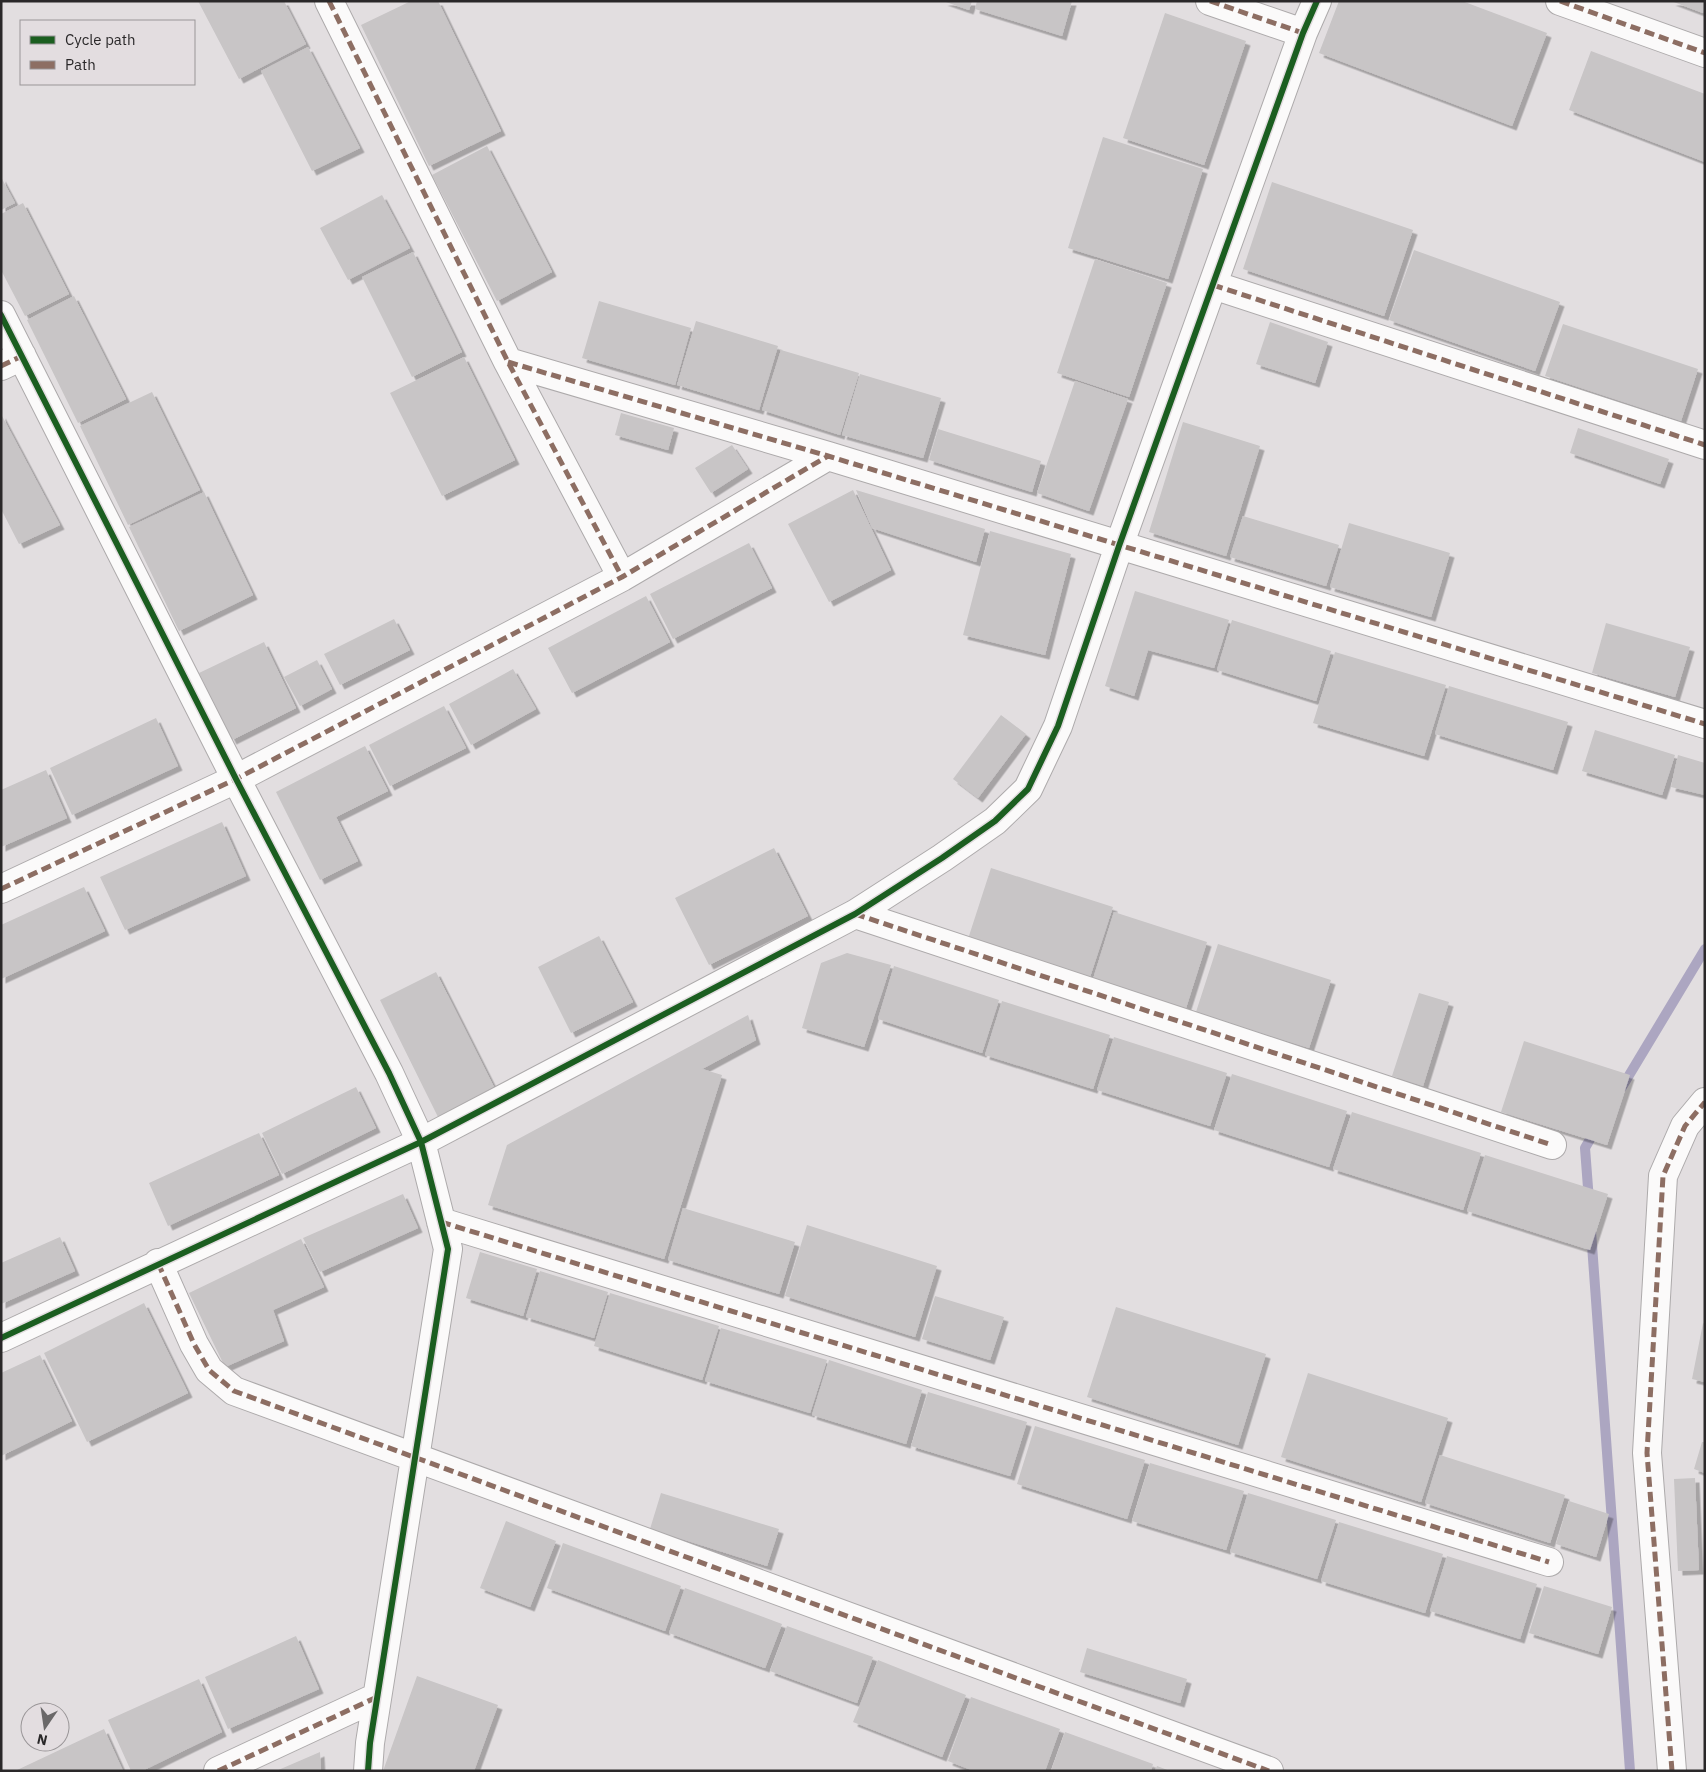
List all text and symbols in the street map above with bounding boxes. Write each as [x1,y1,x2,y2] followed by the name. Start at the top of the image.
[20,20,195,85] legend
[65,30,136,49] text: Cycle path
[65,55,96,74] text: Path
[20,1702,70,1752] north arrow
[35,1730,49,1750] text: N

